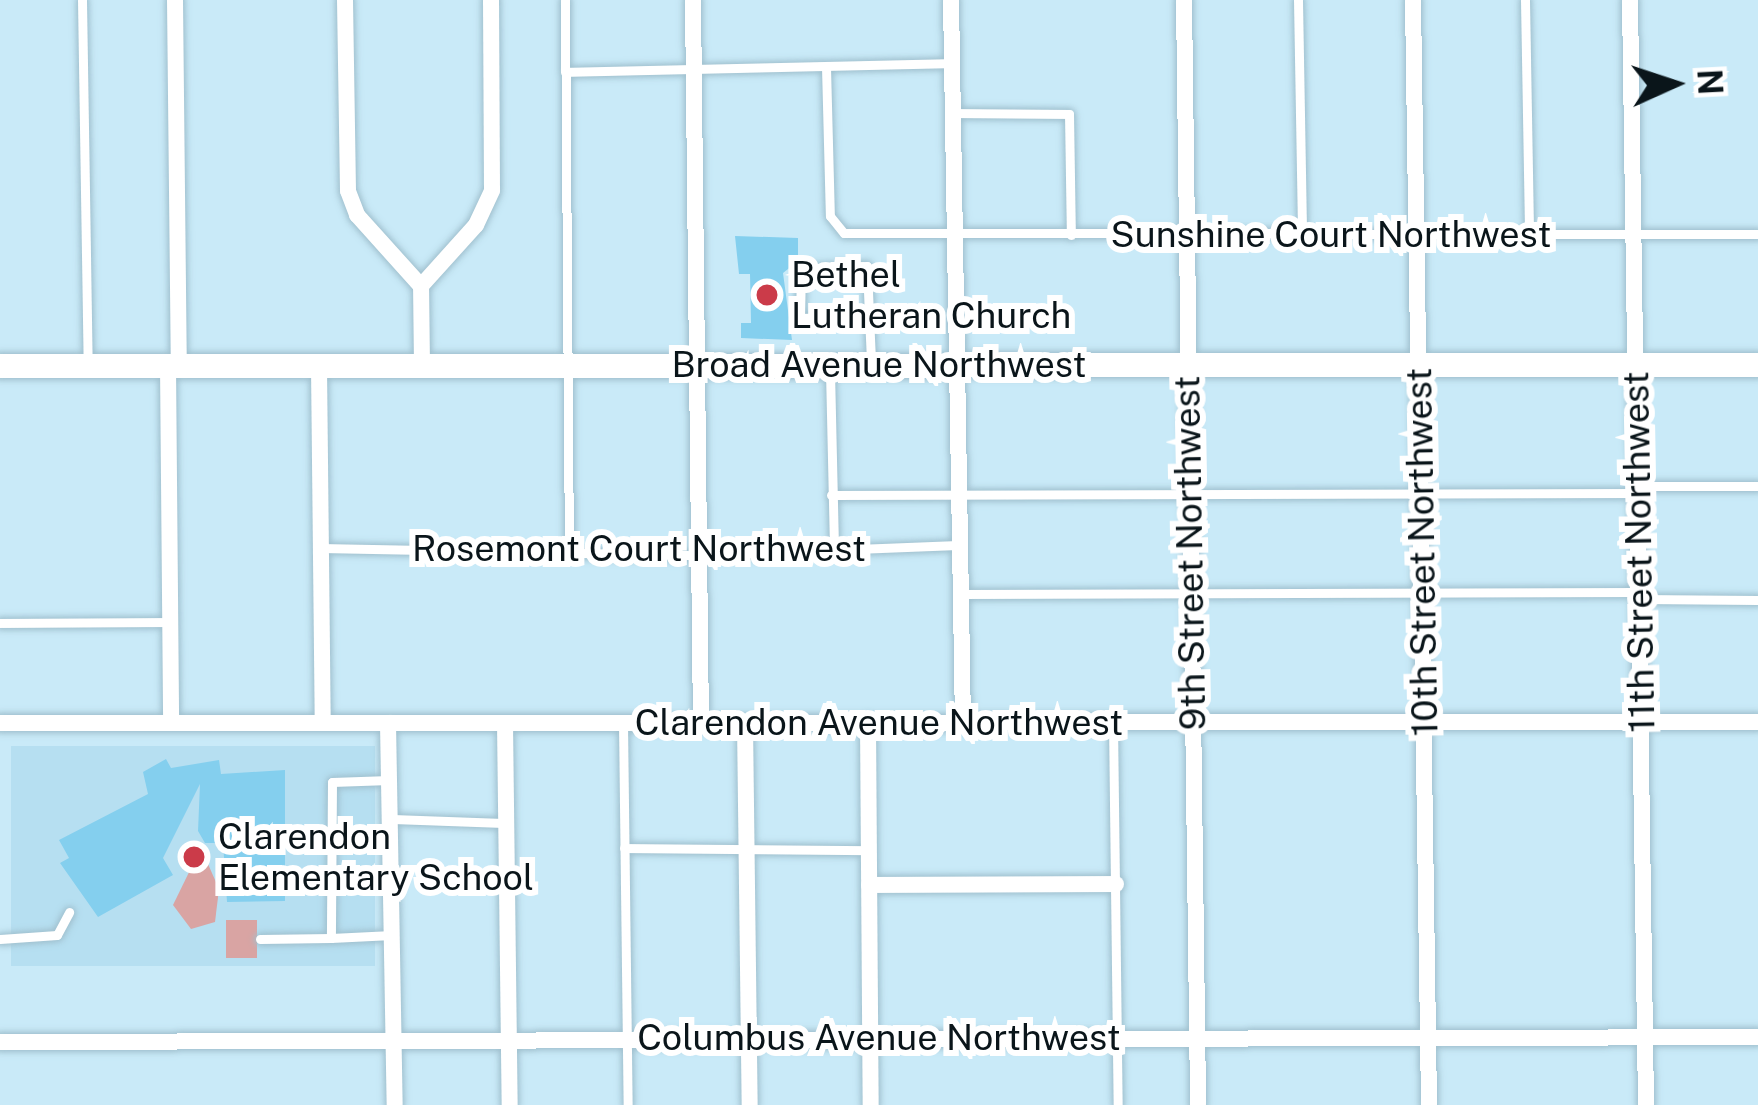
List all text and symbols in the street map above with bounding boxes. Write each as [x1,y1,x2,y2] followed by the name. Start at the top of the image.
[1614,24,1734,144] north arrow
[1690,68,1730,96] text: N
[1110,213,1552,257] street label: Sunshine Court Northwest
[791,252,1071,337] place label: Bethel Lutheran Church
[754,282,780,308] marker: Bethel Lutheran Church
[671,343,1087,387] street label: Broad Avenue Northwest
[1397,367,1447,737] street label: 10th Street Northwest
[1614,371,1664,733] street label: 11th Street Northwest
[1165,375,1215,731] street label: 9th Street Northwest
[412,527,866,571] street label: Rosemont Court Northwest
[635,701,1123,745] street label: Clarendon Avenue Northwest
[218,814,534,899] place label: Clarendon Elementary School
[181,844,207,870] marker: Clarendon Elementary School
[637,1016,1121,1060] street label: Columbus Avenue Northwest

